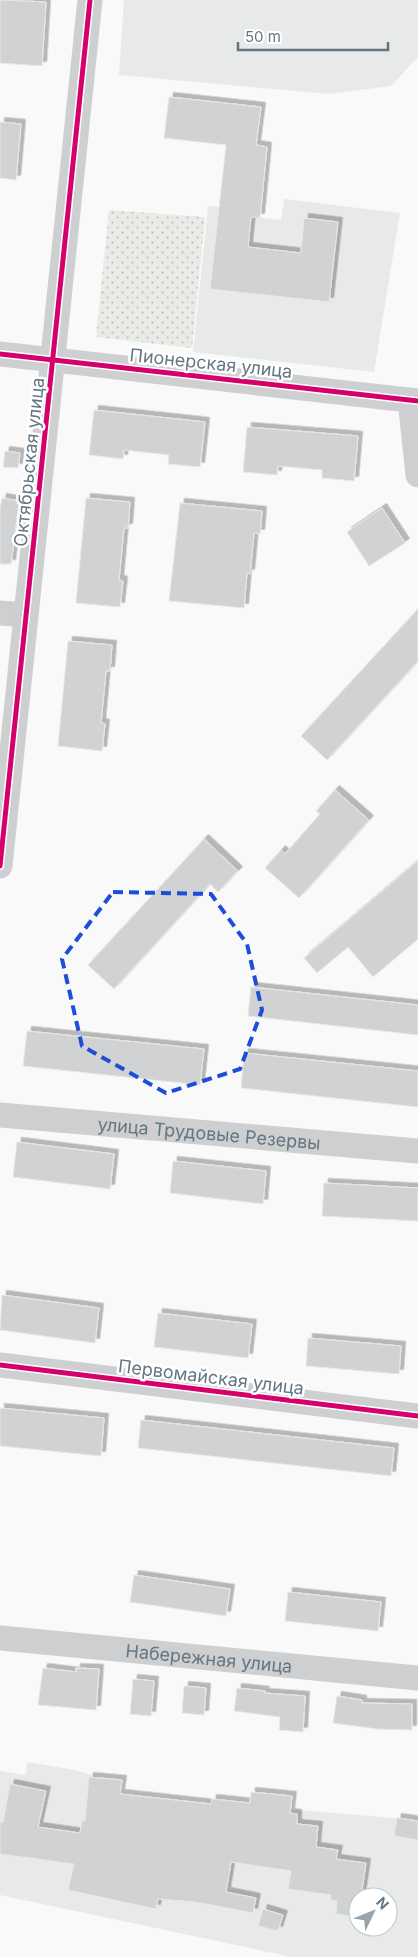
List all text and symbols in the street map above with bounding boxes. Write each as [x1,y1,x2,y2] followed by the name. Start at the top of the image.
[238,20,388,52] scale bar
[245,27,281,46] text: 50 m
[129,344,293,382] street label: Пионерская улица
[10,376,48,548] street label: Октябрьская улица
[97,1113,322,1153] street label: улица Трудовые Резервы
[117,1355,305,1399] street label: Первомайская улица
[125,1640,293,1676] street label: Набережная улица
[348,1887,398,1937] north arrow
[373,1893,393,1912] text: N

